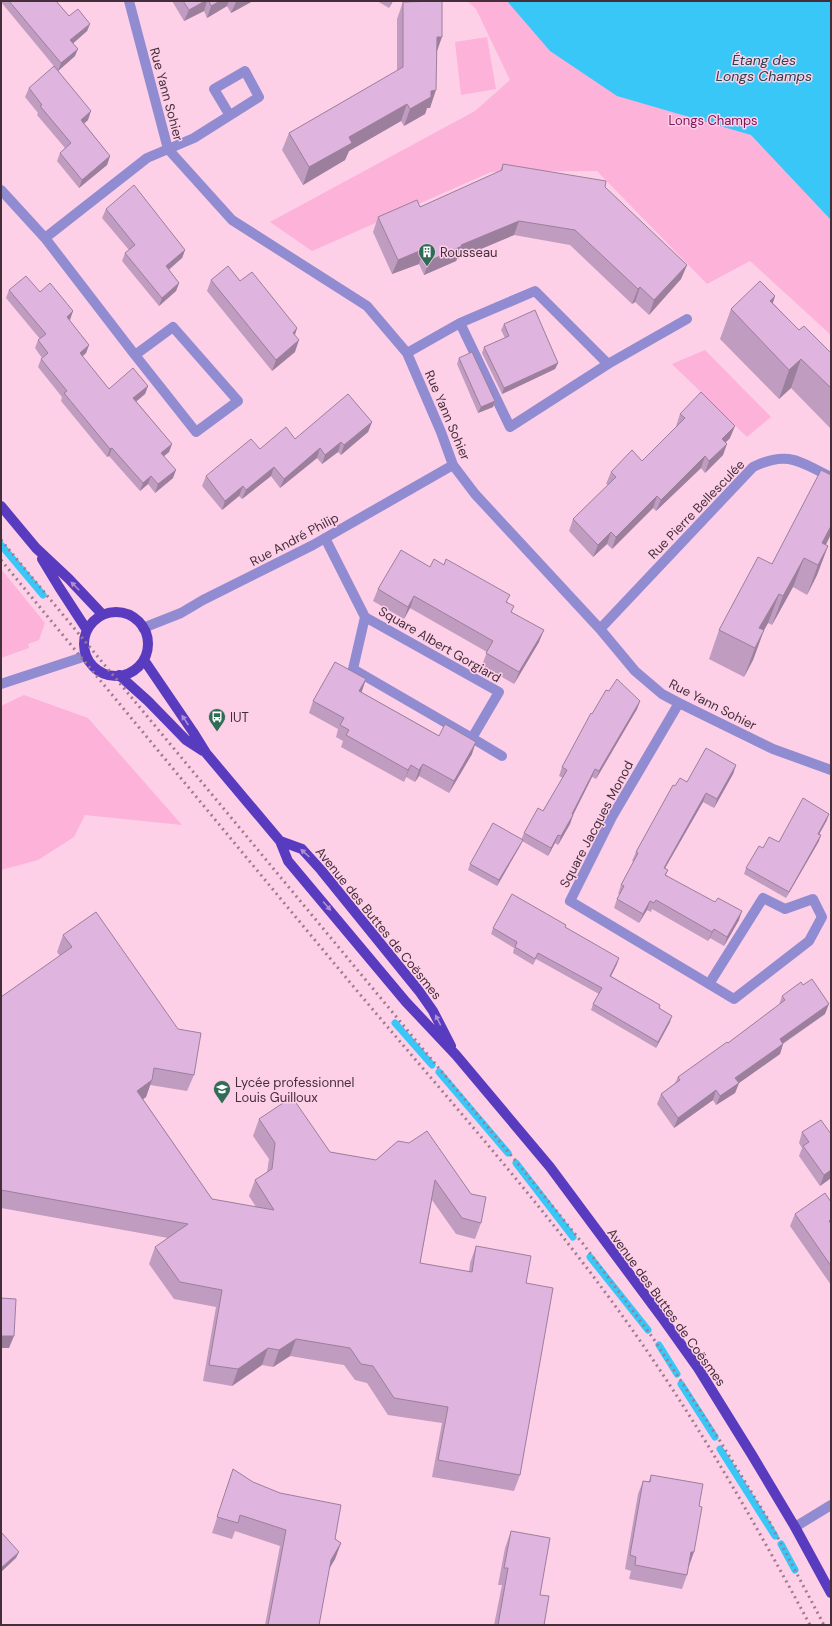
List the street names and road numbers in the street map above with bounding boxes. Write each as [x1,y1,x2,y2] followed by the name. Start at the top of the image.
[146,46,187,143] street label: Rue Yann Sohier
[421,368,474,463] street label: Rue Yann Sohier
[644,456,748,563] street label: Rue Pierre Bellesculée
[247,509,341,570] street label: Rue André Philip
[376,602,504,686] street label: Square Albert Gorgiard
[666,675,760,734] street label: Rue Yann Sohier
[556,758,637,891] street label: Square Jacques Monod
[312,844,445,1003] street label: Avenue des Buttes de Coësmes
[604,1225,730,1390] street label: Avenue des Buttes de Coësmes

